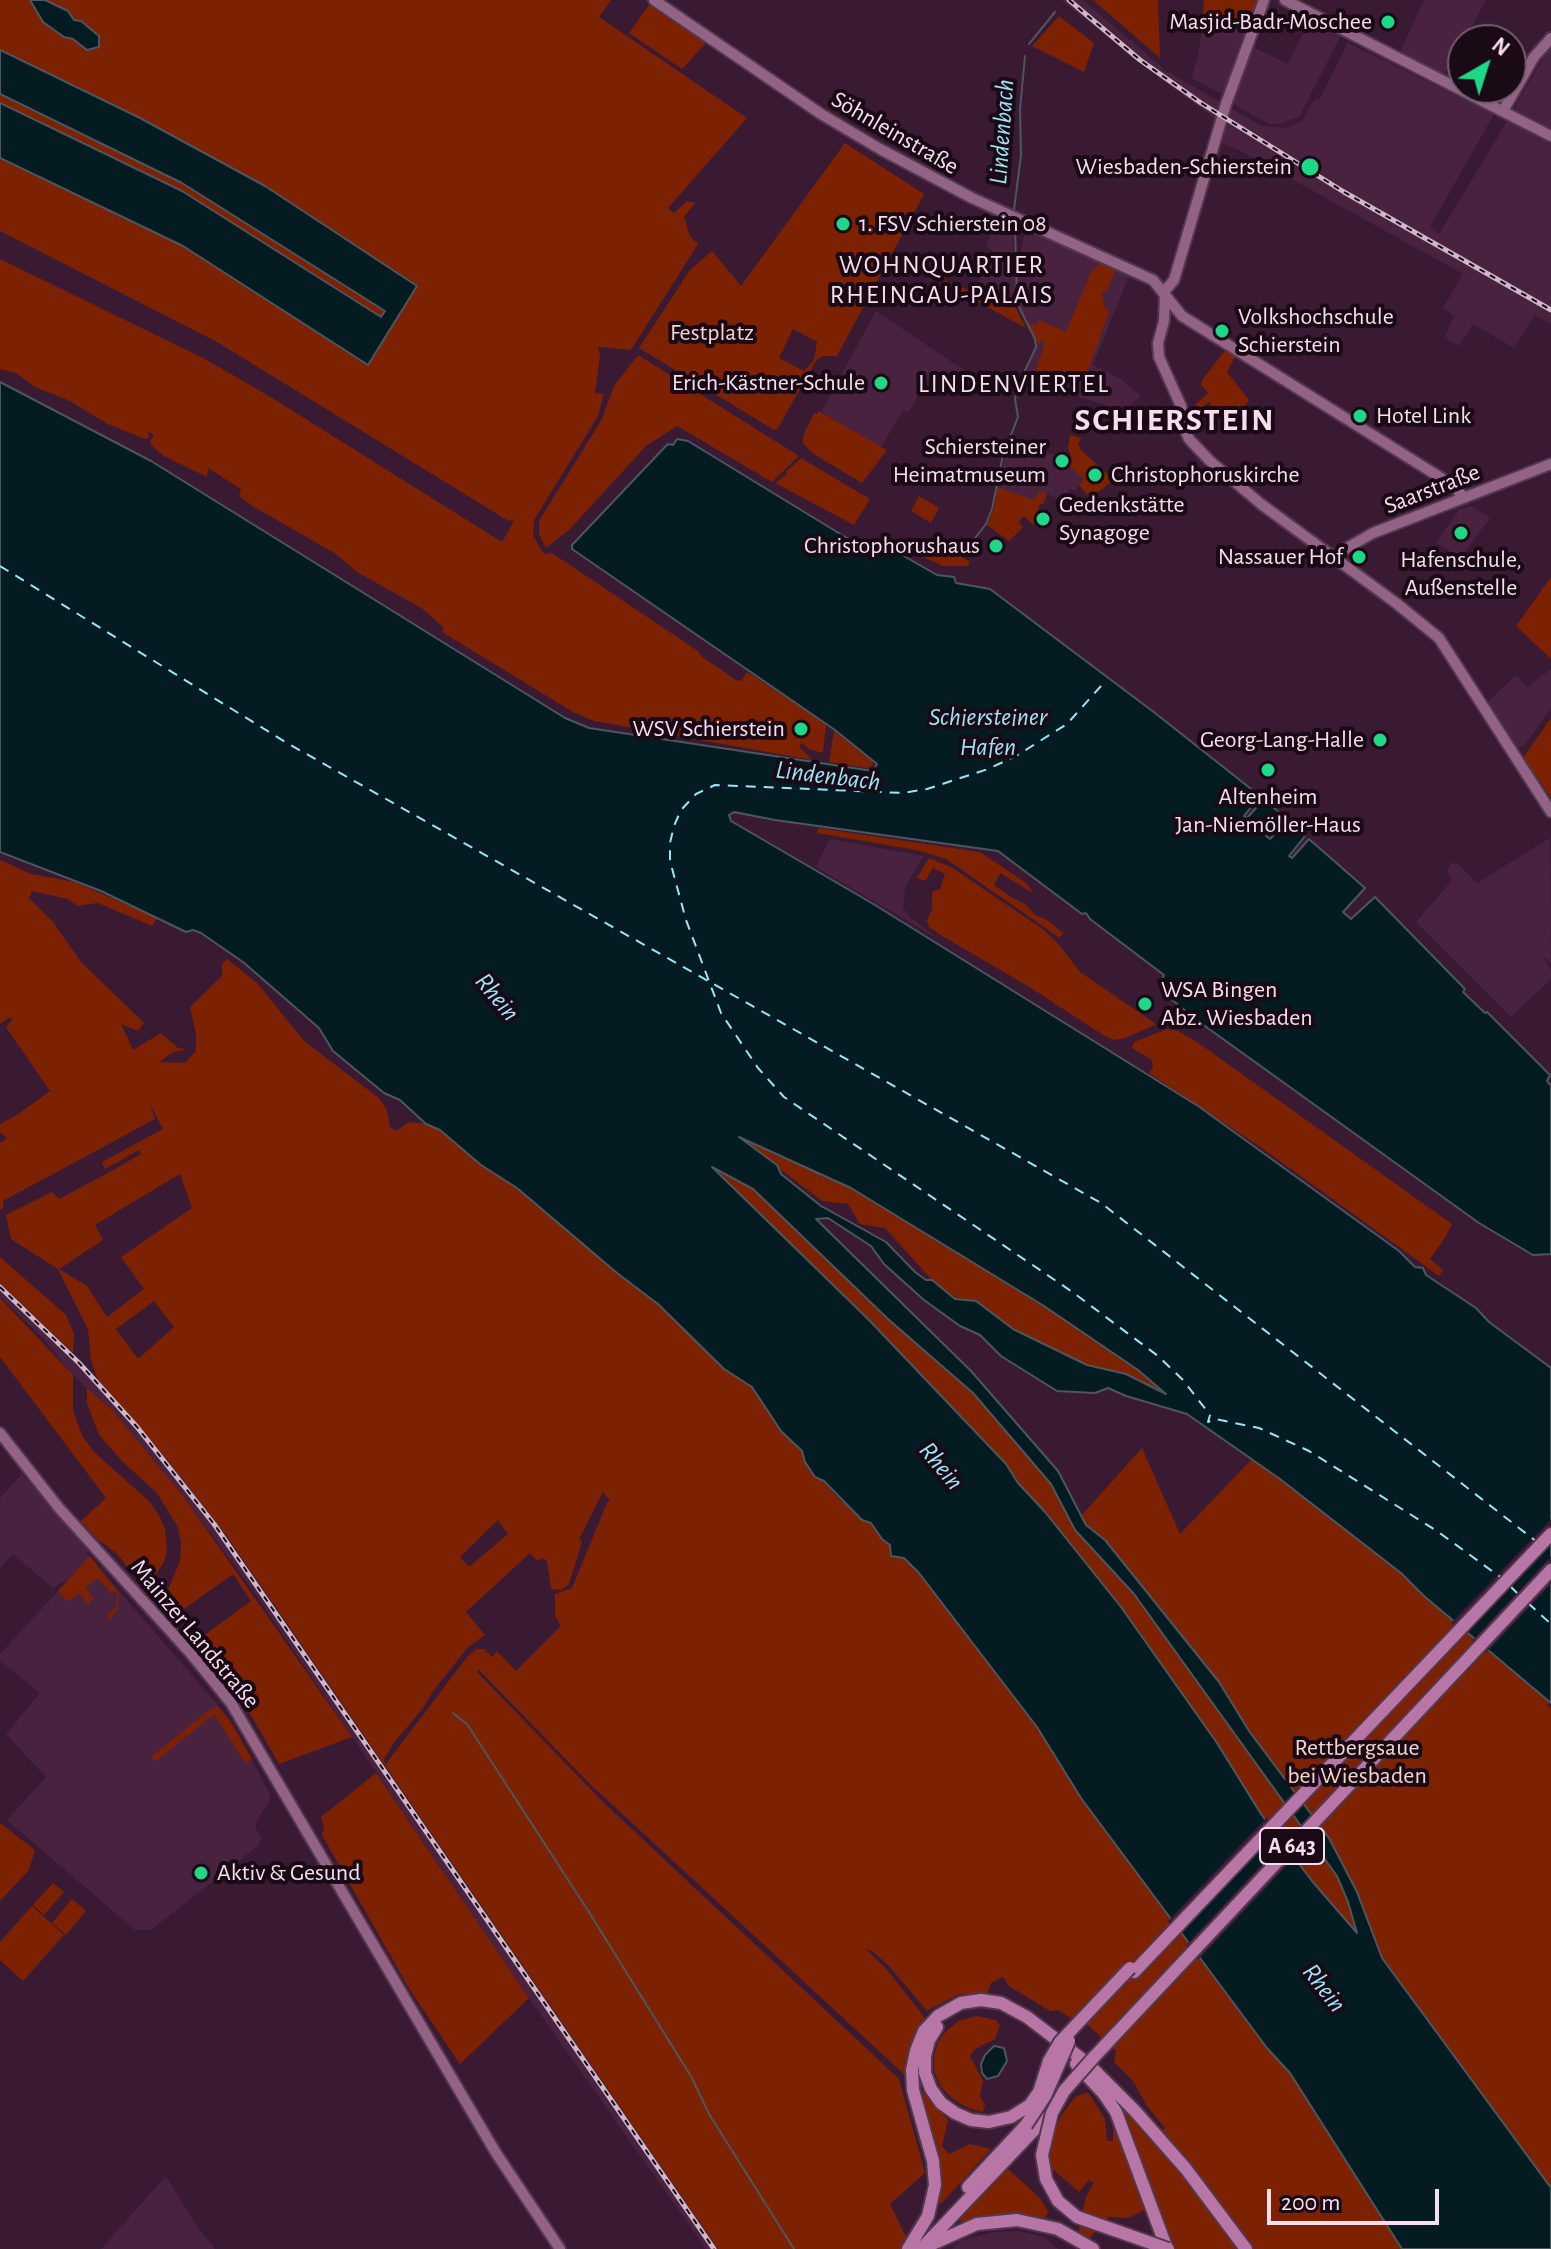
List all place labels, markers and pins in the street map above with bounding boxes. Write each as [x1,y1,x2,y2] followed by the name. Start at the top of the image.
[1169,8,1372,36] place label: Masjid-Badr-Moschee
[1379,13,1397,31] marker: Masjid-Badr-Moschee
[1076,153,1292,181] place label: Wiesbaden-Schierstein
[1299,156,1321,178] marker: Wiesbaden-Schierstein
[859,210,1047,238] place label: 1. FSV Schierstein 08
[834,215,852,233] marker: 1. FSV Schierstein 08
[1238,303,1394,359] place label: Volkshochschule Schierstein
[1213,322,1231,340] marker: Volkshochschule Schierstein
[672,369,865,397] place label: Erich-Kästner-Schule
[872,374,890,392] marker: Erich-Kästner-Schule
[1376,402,1471,430] place label: Hotel Link
[1351,407,1369,425] marker: Hotel Link
[893,433,1046,489] place label: Schiersteiner Heimatmuseum
[1053,452,1071,470] marker: Schiersteiner Heimatmuseum
[1111,461,1300,489] place label: Christophoruskirche
[1086,466,1104,484] marker: Christophoruskirche
[1059,491,1184,547] place label: Gedenkstätte Synagoge
[1034,510,1052,528] marker: Gedenkstätte Synagoge
[1452,524,1470,542] marker: Hafenschule, Außenstelle
[804,532,980,560] place label: Christophorushaus
[987,537,1005,555] marker: Christophorushaus
[1218,543,1343,571] place label: Nassauer Hof
[1400,546,1522,602] place label: Hafenschule, Außenstelle
[1350,548,1368,566] marker: Nassauer Hof
[632,715,785,743] place label: WSV Schierstein
[792,720,810,738] marker: WSV Schierstein
[1200,726,1364,754] place label: Georg-Lang-Halle
[1371,731,1389,749] marker: Georg-Lang-Halle
[1259,761,1277,779] marker: Altenheim Jan-Niemöller-Haus
[1175,783,1361,839] place label: Altenheim Jan-Niemöller-Haus
[1161,976,1313,1032] place label: WSA Bingen Abz. Wiesbaden
[1136,995,1154,1013] marker: WSA Bingen Abz. Wiesbaden
[217,1859,361,1887] place label: Aktiv & Gesund
[192,1864,210,1882] marker: Aktiv & Gesund

